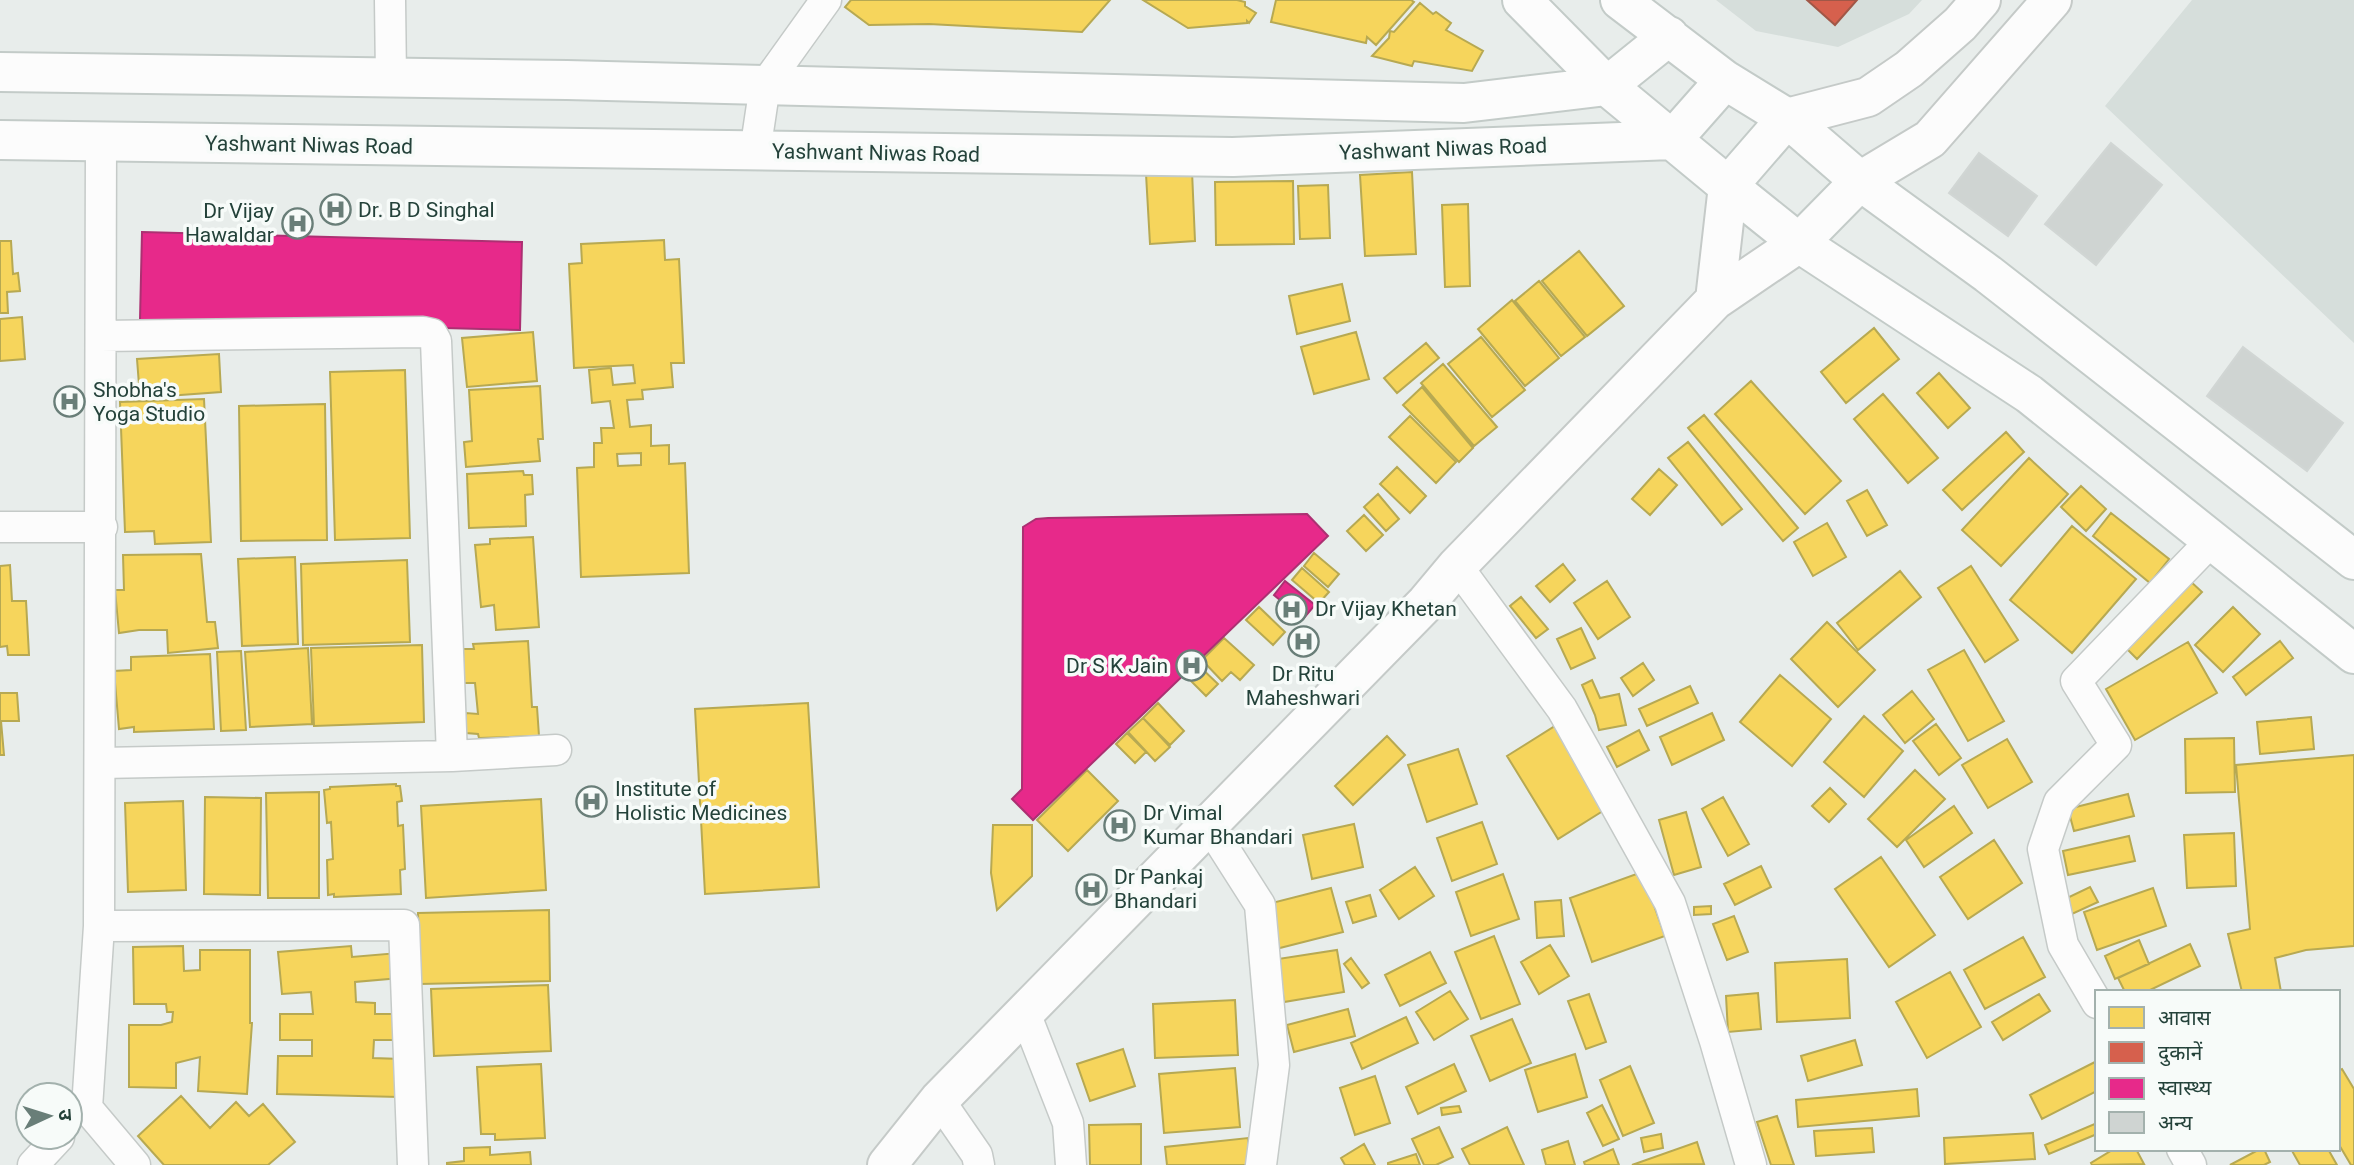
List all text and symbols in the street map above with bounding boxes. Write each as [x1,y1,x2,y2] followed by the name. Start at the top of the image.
[205,131,413,159] street label: Yashwant Niwas Road
[1339,133,1547,165] street label: Yashwant Niwas Road
[772,139,980,167] street label: Yashwant Niwas Road
[318,193,352,227] hospital icon: Dr. B D Singhal
[358,198,495,222] place label: Dr. B D Singhal
[185,199,274,247] place label: Dr Vijay Hawaldar
[280,206,314,240] hospital icon: Dr Vijay Hawaldar
[93,378,205,426] place label: Shobha's Yoga Studio
[53,385,87,419] hospital icon: Shobha's Yoga Studio
[1275,592,1309,626] hospital icon: Dr Vijay Khetan
[1315,597,1457,621] place label: Dr Vijay Khetan
[1286,625,1320,659] hospital icon: Dr Ritu Maheshwari
[1174,649,1208,683] hospital icon: Dr S K Jain
[1066,654,1168,678] place label: Dr S K Jain
[1246,662,1360,710] place label: Dr Ritu Maheshwari
[615,777,787,825] place label: Institute of Holistic Medicines
[575,784,609,818] hospital icon: Institute of Holistic Medicines
[1143,801,1293,849] place label: Dr Vimal Kumar Bhandari
[1103,808,1137,842] hospital icon: Dr Vimal Kumar Bhandari
[1114,865,1203,913] place label: Dr Pankaj Bhandari
[1074,872,1108,906] hospital icon: Dr Pankaj Bhandari
[2095,990,2340,1151] legend
[2158,1006,2212,1030] text: आवास
[2158,1041,2203,1067] text: दुकानें
[2158,1076,2212,1100] text: स्वास्थ्य
[14,1081,84,1151] north arrow
[54,1108,77,1122] text: उ
[2158,1111,2193,1135] text: अन्य

